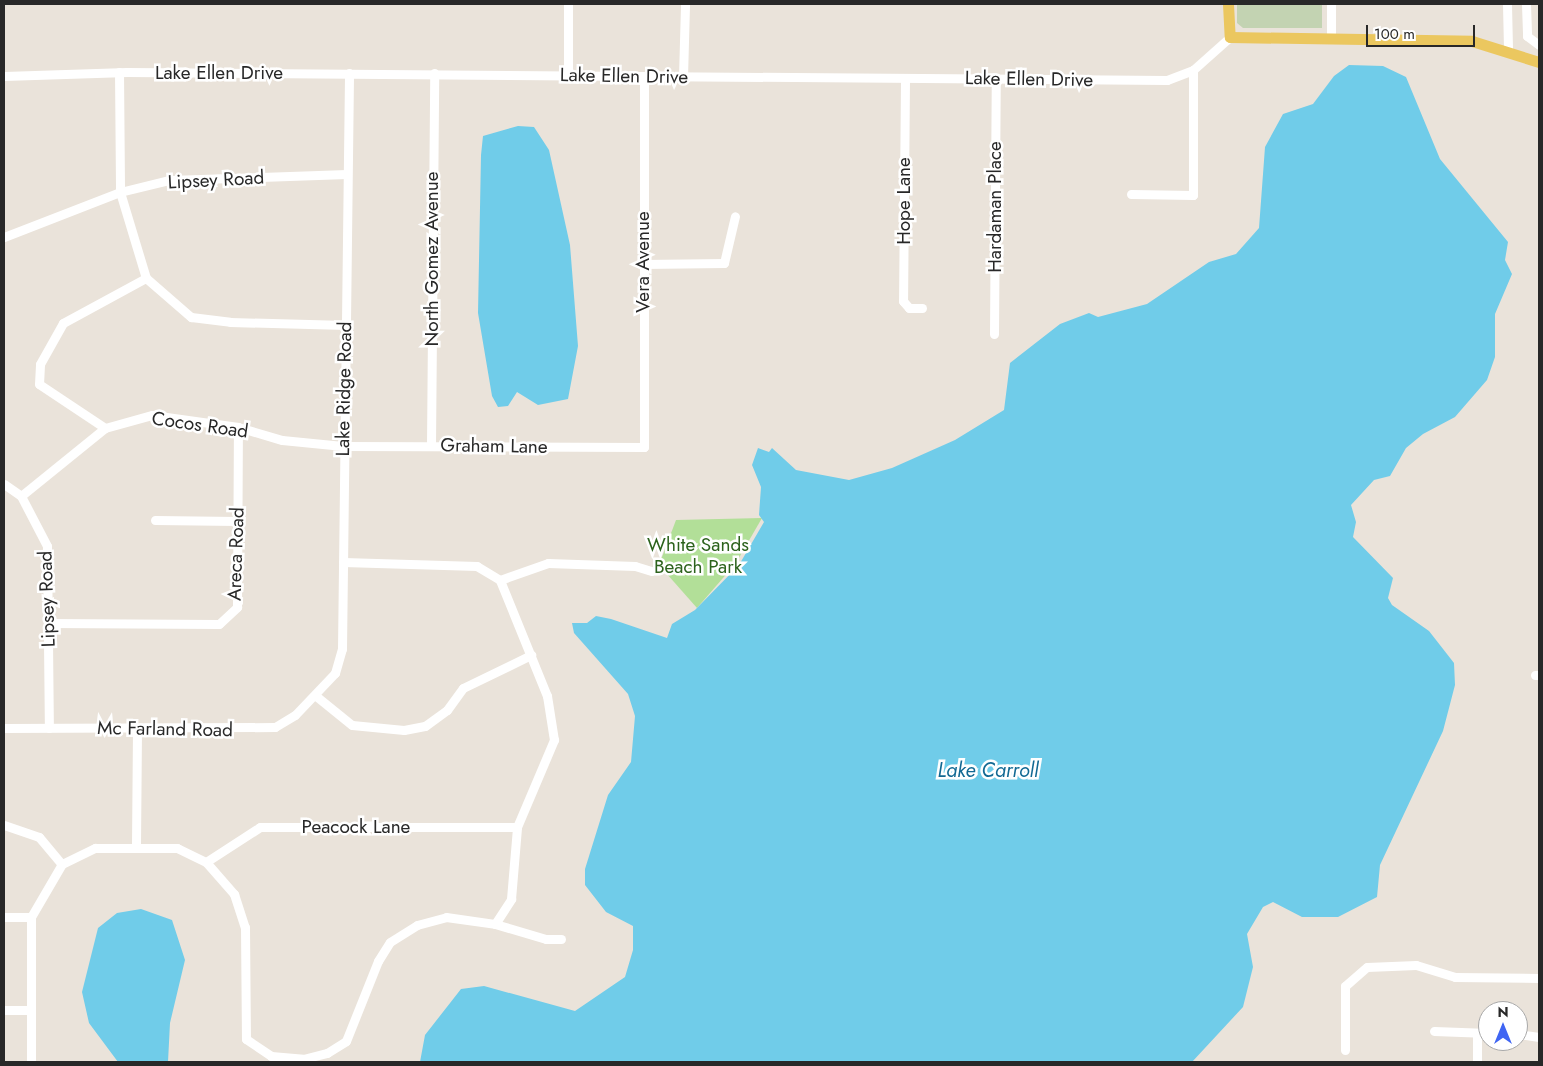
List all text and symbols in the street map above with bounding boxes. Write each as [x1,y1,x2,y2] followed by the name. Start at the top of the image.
[1368,15,1477,47] scale bar
[1374,23,1415,45] text: 100 m
[155,62,283,84] street label: Lake Ellen Drive
[560,63,688,89] street label: Lake Ellen Drive
[965,66,1093,92] street label: Lake Ellen Drive
[984,141,1006,273] street label: Hardaman Place
[893,157,915,245] street label: Hope Lane
[167,166,265,194] street label: Lipsey Road
[421,172,443,346] street label: North Gomez Avenue
[632,211,654,313] street label: Vera Avenue
[331,321,357,457] street label: Lake Ridge Road
[150,407,250,443] street label: Cocos Road
[440,434,548,458] street label: Graham Lane
[223,507,249,601] street label: Areca Road
[647,534,749,578] park label: White Sands Beach Park
[34,550,60,648] street label: Lipsey Road
[97,716,233,742] street label: Mc Farland Road
[938,758,1038,782] water label: Lake Carroll
[302,816,410,838] street label: Peacock Lane
[1478,1001,1528,1051] north arrow
[1497,1002,1509,1022] text: N

